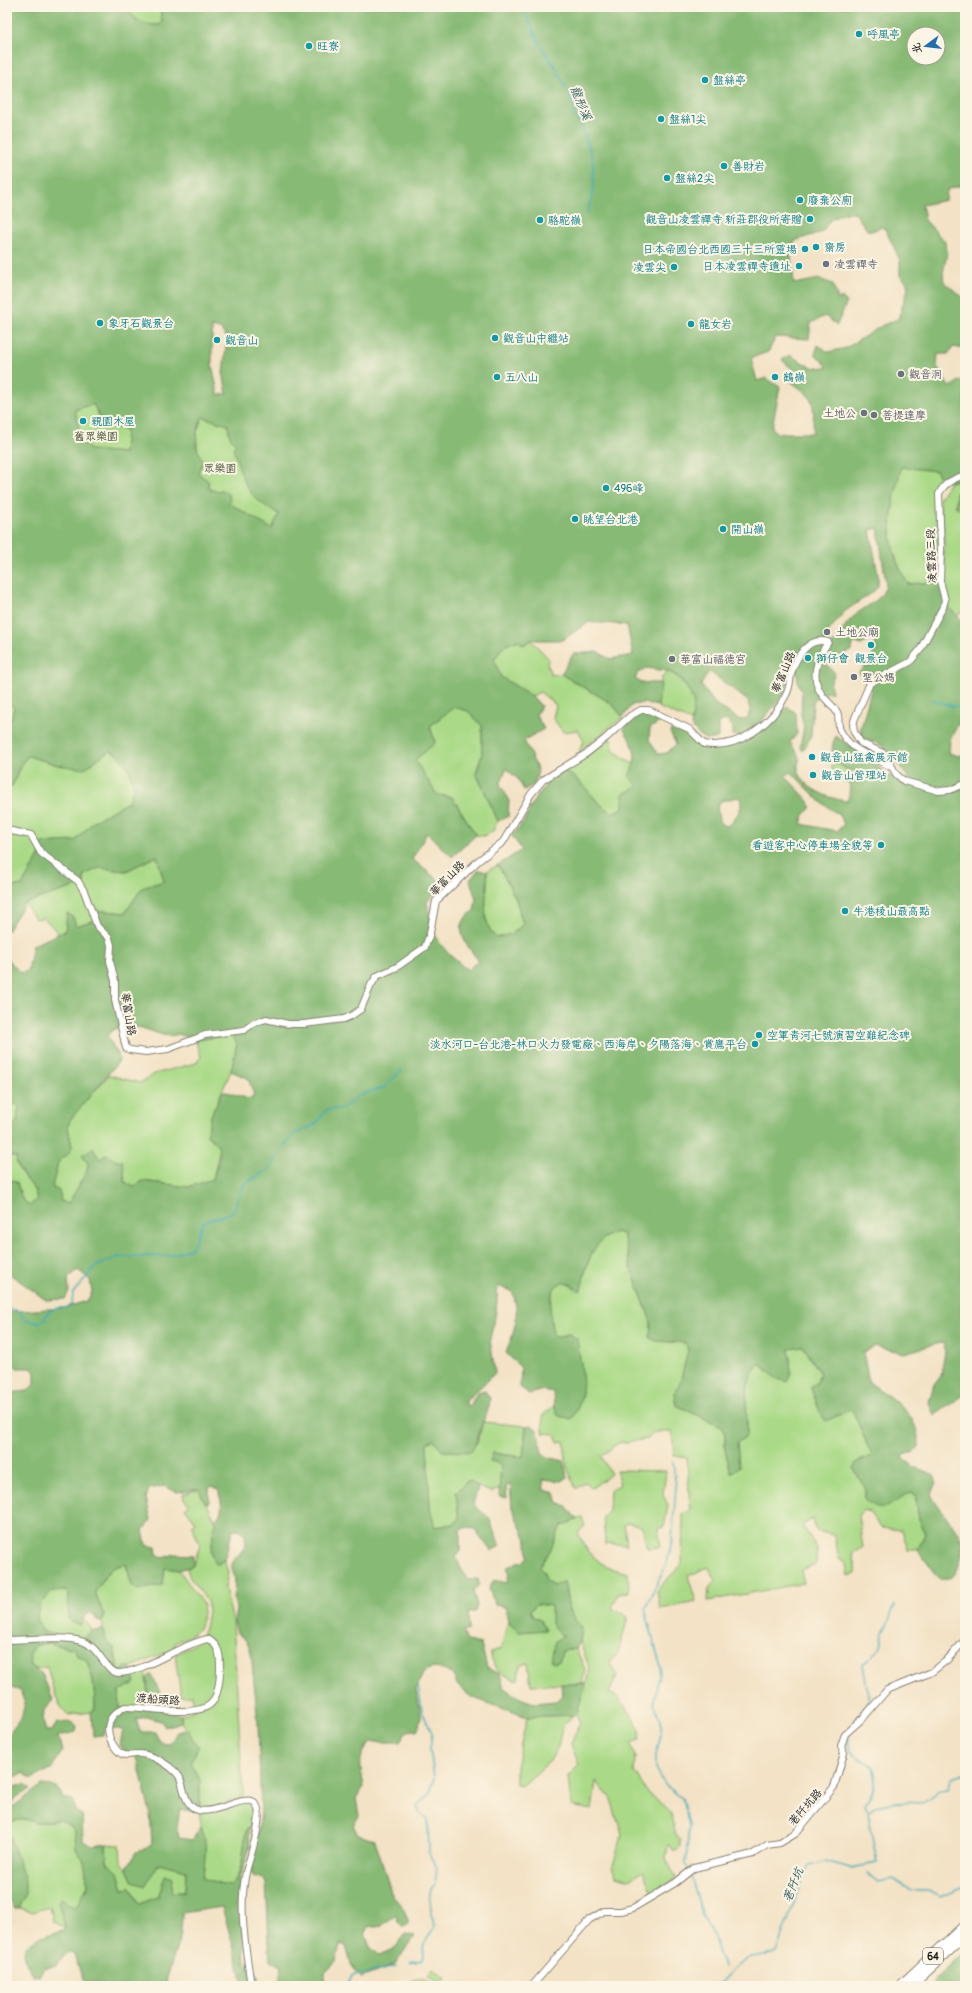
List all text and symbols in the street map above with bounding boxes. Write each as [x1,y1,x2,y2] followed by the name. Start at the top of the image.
[906,26,946,66] north arrow
[867,28,900,41] place label: 呼風亭
[854,29,864,39] marker: 呼風亭
[317,40,339,53] place label: 旺寮
[304,41,314,51] marker: 旺寮
[909,41,925,55] text: 北
[713,74,746,87] place label: 盤絲亭
[700,75,710,85] marker: 盤絲亭
[567,84,595,124] water label: 龍形溪
[669,113,706,126] place label: 盤絲1尖
[656,114,666,124] marker: 盤絲1尖
[732,160,765,173] place label: 善財岩
[719,161,729,171] marker: 善財岩
[675,172,714,185] place label: 盤絲2尖
[662,173,672,183] marker: 盤絲2尖
[808,194,852,207] place label: 廢棄公廁
[795,195,805,205] marker: 廢棄公廁
[646,213,802,226] place label: 觀音山凌雲禪寺 新莊郡役所寄贈
[548,214,581,227] place label: 駱駝嶺
[805,214,815,224] marker: 觀音山凌雲禪寺 新莊郡役所寄贈
[535,215,545,225] marker: 駱駝嶺
[824,241,846,254] place label: 齋房
[811,242,821,252] marker: 齋房
[643,243,797,256] place label: 日本帝國台北西國三十三所靈場
[800,244,810,254] marker: 日本帝國台北西國三十三所靈場
[834,258,878,271] place label: 凌雲禪寺
[821,259,831,269] marker: 凌雲禪寺
[703,260,791,273] place label: 日本凌雲禪寺遺址
[633,261,666,274] place label: 凌雲尖
[794,261,804,271] marker: 日本凌雲禪寺遺址
[669,262,679,272] marker: 凌雲尖
[108,317,174,330] place label: 象牙石觀景台
[95,318,105,328] marker: 象牙石觀景台
[699,318,732,331] place label: 龍女岩
[686,319,696,329] marker: 龍女岩
[503,332,569,345] place label: 觀音山中繼站
[490,333,500,343] marker: 觀音山中繼站
[225,334,258,347] place label: 觀音山
[212,335,222,345] marker: 觀音山
[909,368,942,381] place label: 觀音洞
[896,369,906,379] marker: 觀音洞
[505,371,538,384] place label: 五八山
[783,371,805,384] place label: 鶴嶺
[492,372,502,382] marker: 五八山
[770,372,780,382] marker: 鶴嶺
[823,407,856,420] place label: 土地公
[859,408,869,418] marker: 土地公
[882,409,926,422] place label: 菩提達摩
[869,410,879,420] marker: 菩提達摩
[91,415,135,428] place label: 親園木屋
[78,416,88,426] marker: 親園木屋
[74,430,118,443] park label: 舊眾樂園
[204,462,237,475] park label: 眾樂園
[614,482,643,495] place label: 496峰
[601,483,611,493] marker: 496峰
[583,513,639,526] place label: 眺望台北港
[570,514,580,524] marker: 眺望台北港
[731,523,764,536] place label: 開山嶺
[718,524,728,534] marker: 開山嶺
[924,528,939,584] street label: 凌雲路三段
[835,626,879,639] place label: 土地公廟
[822,627,832,637] marker: 土地公廟
[866,640,876,650] marker: 觀景台
[769,649,798,695] street label: 華富山路
[816,652,849,665] place label: 獅仔會
[855,652,888,665] place label: 觀景台
[680,653,746,666] place label: 華富山福德宮
[803,653,813,663] marker: 獅仔會
[667,654,677,664] marker: 華富山福德宮
[862,671,895,684] place label: 聖公媽
[849,672,859,682] marker: 聖公媽
[820,751,908,764] place label: 觀音山猛禽展示館
[807,752,817,762] marker: 觀音山猛禽展示館
[821,769,887,782] place label: 觀音山管理站
[808,770,818,780] marker: 觀音山管理站
[752,839,873,852] place label: 看遊客中心停車場全貌等
[876,840,886,850] marker: 看遊客中心停車場全貌等
[427,858,468,899] street label: 華富山路
[853,905,930,918] place label: 牛港稜山最高點
[840,906,850,916] marker: 牛港稜山最高點
[119,991,138,1037] street label: 華富山路
[767,1029,910,1042] place label: 空軍青河七號演習空難紀念碑
[754,1030,764,1040] marker: 空軍青河七號演習空難紀念碑
[430,1038,747,1051] place label: 淡水河口-台北港-林口火力發電廠、西海岸、夕陽落海、賞鷹平台
[750,1039,760,1049] marker: 淡水河口-台北港-林口火力發電廠、西海岸、夕陽落海、賞鷹平台
[136,1691,180,1708] street label: 渡船頭路
[786,1786,825,1828] street label: 荖阡坑路
[780,1864,808,1905] water label: 荖阡坑
[923,1948,943,1964] road number: 64

